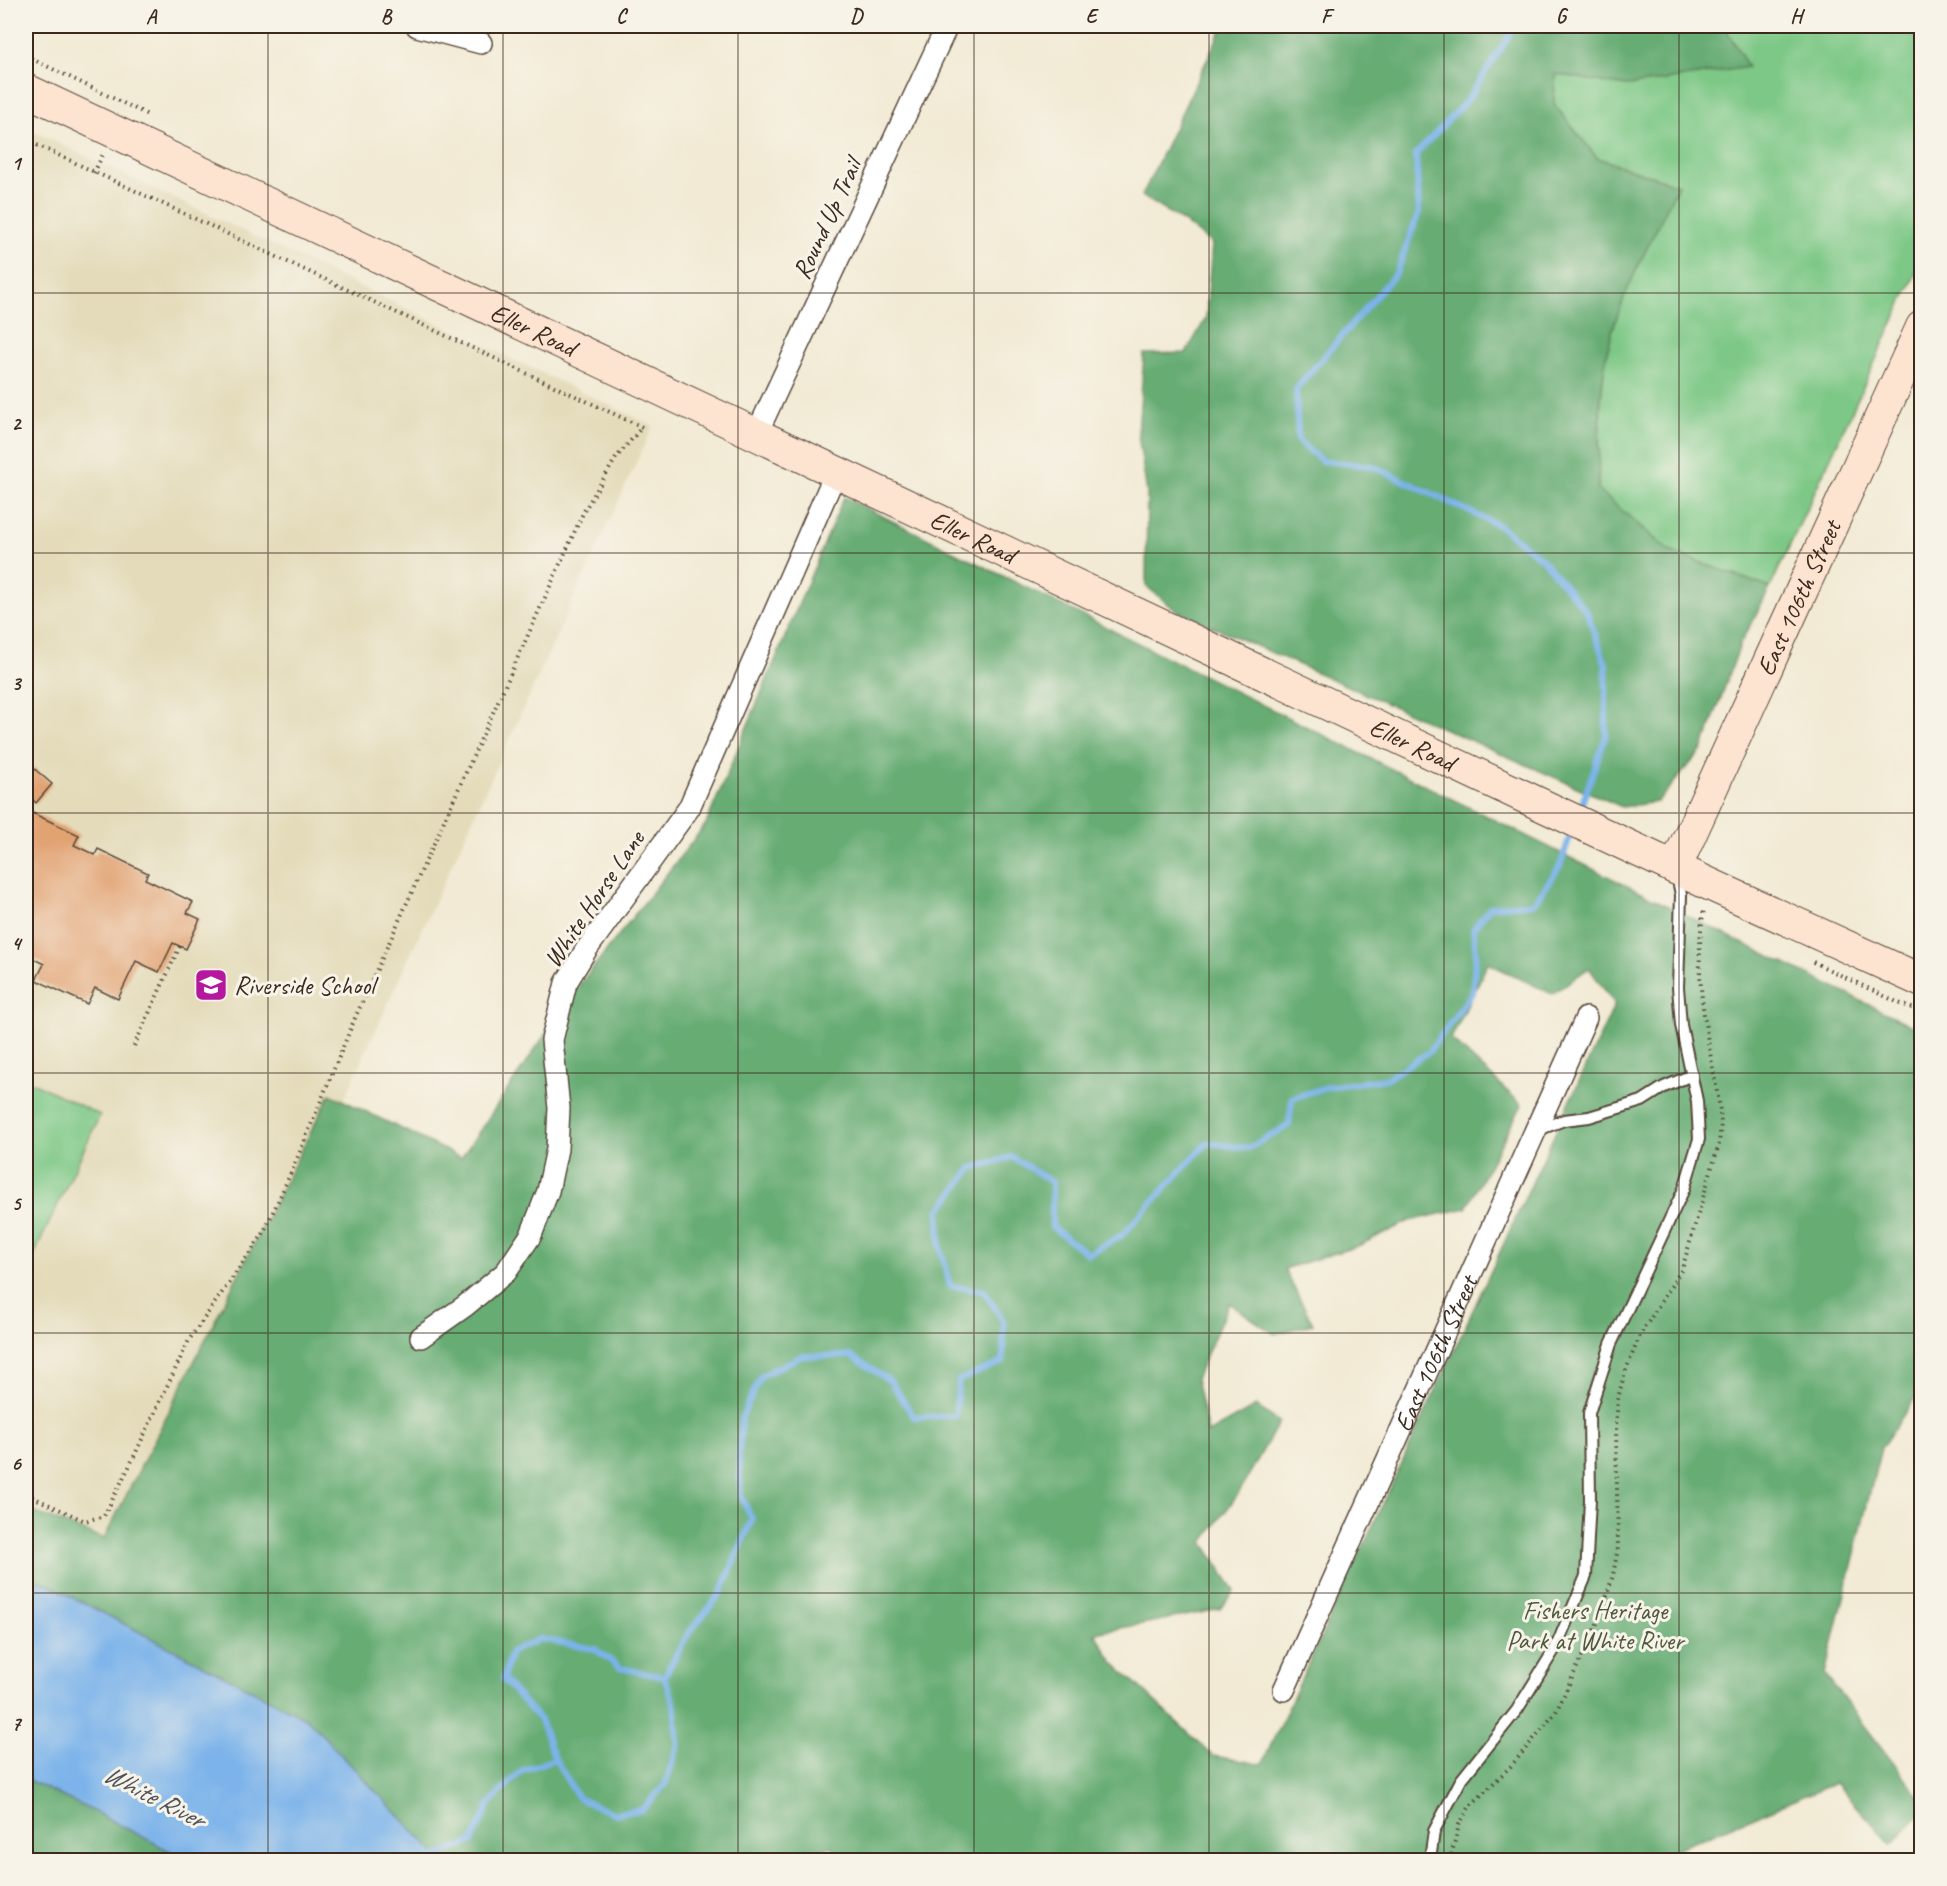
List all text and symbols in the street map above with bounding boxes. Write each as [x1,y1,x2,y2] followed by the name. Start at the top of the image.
[146,4,158,29] text: A
[381,4,393,29] text: B
[616,4,628,29] text: C
[850,4,864,29] text: D
[1086,4,1100,29] text: E
[1321,4,1335,29] text: F
[1556,4,1569,29] text: G
[1790,4,1805,29] text: H
[785,149,871,284] street label: Round Up Trail
[12,151,23,176] text: 1
[485,295,585,365] street label: Eller Road
[12,411,23,436] text: 2
[925,502,1024,573] street label: Eller Road
[1749,513,1849,681] street label: East 106th Street
[12,671,23,696] text: 3
[1365,710,1464,780] street label: Eller Road
[536,823,653,974] street label: White Horse Lane
[12,931,24,956] text: 4
[193,967,229,1003] school or university icon: Riverside School
[234,969,379,1002] place label: Riverside School
[12,1191,23,1216] text: 5
[1386,1268,1485,1436] street label: East 106th Street
[11,1451,22,1476] text: 6
[1507,1594,1686,1657] park label: Fishers Heritage Park at White River
[12,1711,23,1736] text: 7
[98,1756,215,1838] water label: White River

